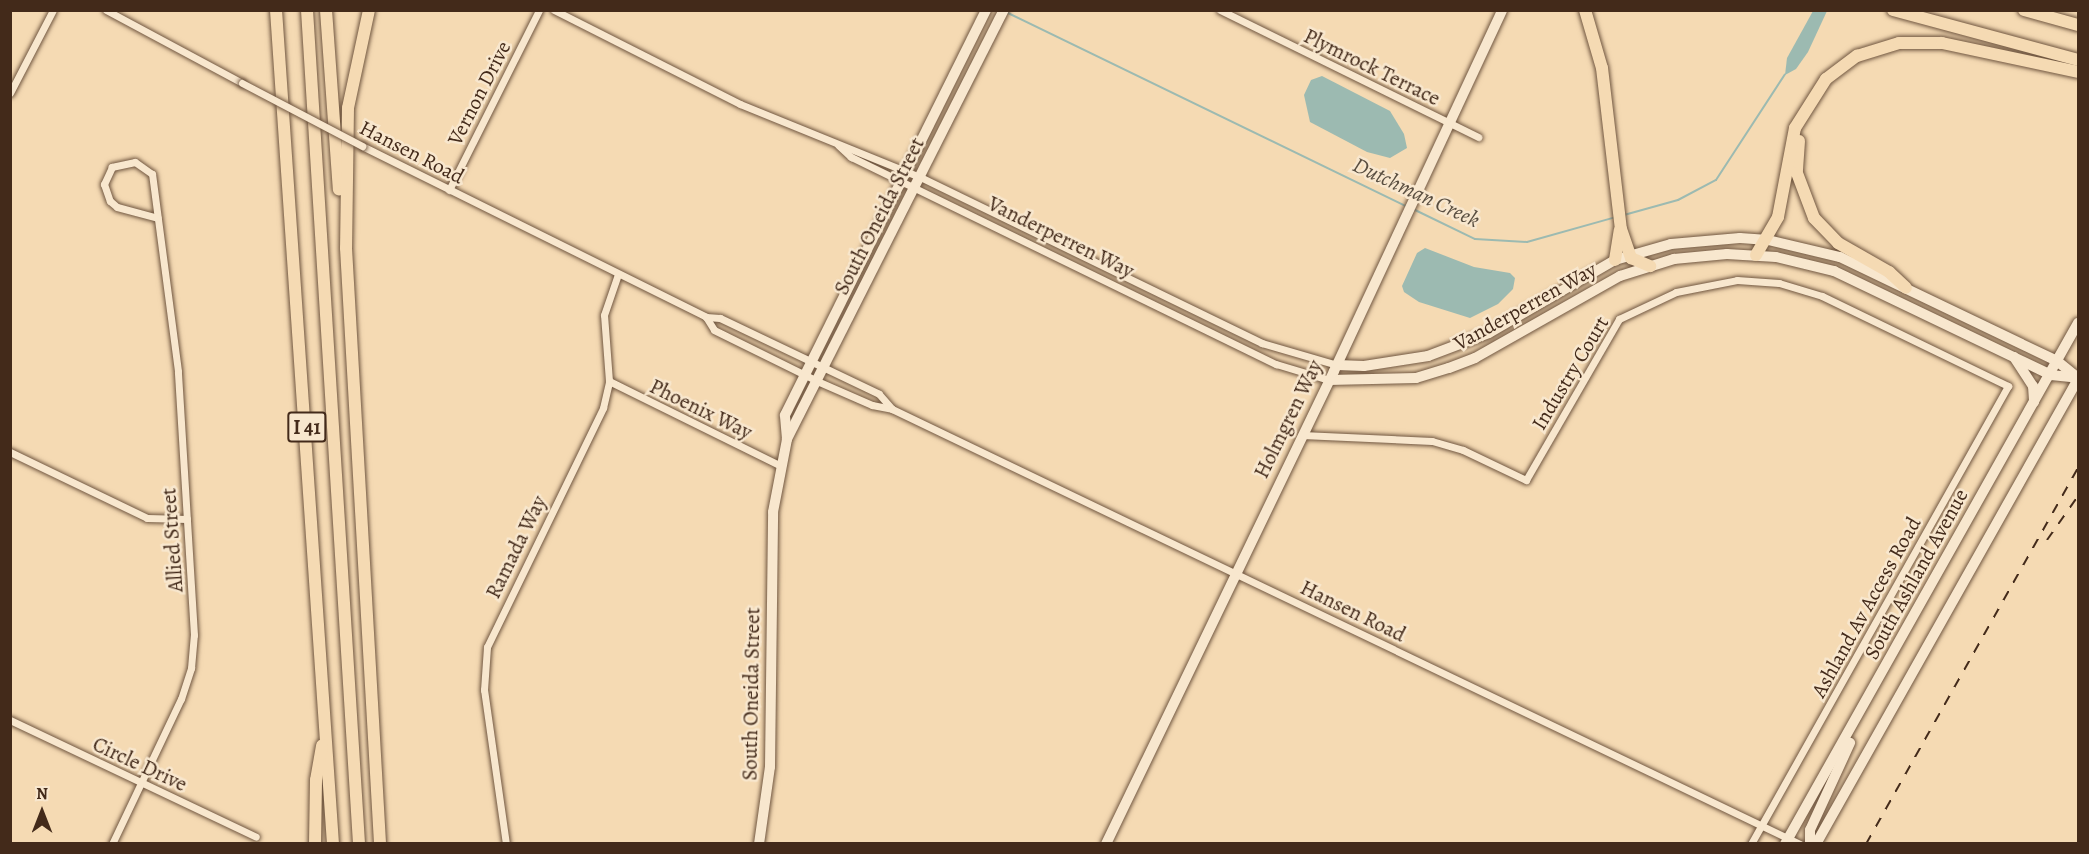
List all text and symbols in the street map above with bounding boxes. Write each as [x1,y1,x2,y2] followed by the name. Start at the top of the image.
[1300,23,1444,111] street label: Plymrock Terrace
[442,37,516,149] street label: Vernon Drive
[356,115,468,189] street label: Hansen Road
[828,133,930,299] street label: South Oneida Street
[1348,152,1484,234] water label: Dutchman Creek
[984,191,1138,283] street label: Vanderperren Way
[1449,256,1601,356] street label: Vanderperren Way
[1526,312,1614,434] street label: Industry Court
[1249,356,1327,482] street label: Holmgren Way
[646,373,756,445] street label: Phoenix Way
[286,410,328,444] road number: I 41
[1859,484,1973,664] street label: South Ashland Avenue
[156,487,188,593] street label: Allied Street
[480,491,552,603] street label: Ramada Way
[1806,512,1926,702] street label: Ashland Av Access Road
[1296,575,1410,647] street label: Hansen Road
[737,607,765,781] street label: South Oneida Street
[89,731,191,797] street label: Circle Drive
[12,782,72,842] north arrow
[36,783,48,805] text: N

